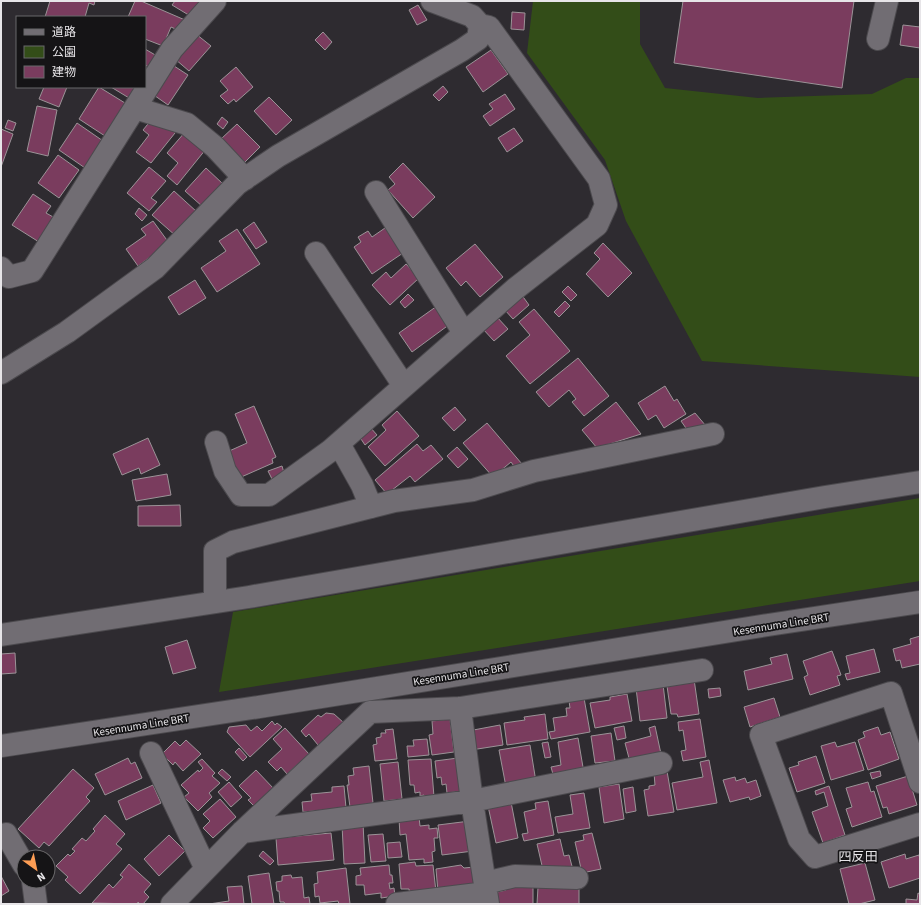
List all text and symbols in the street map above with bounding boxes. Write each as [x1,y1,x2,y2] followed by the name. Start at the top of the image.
[16,16,146,88] legend
[52,24,76,41] text: 道路
[52,44,76,61] text: 公園
[52,64,76,81] text: 建物
[732,609,830,639] street label: Kesennuma Line BRT
[412,659,510,689] street label: Kesennuma Line BRT
[92,710,190,740] street label: Kesennuma Line BRT
[838,848,878,866] district label: 四反田
[16,849,56,889] north arrow
[34,869,48,885] text: N

